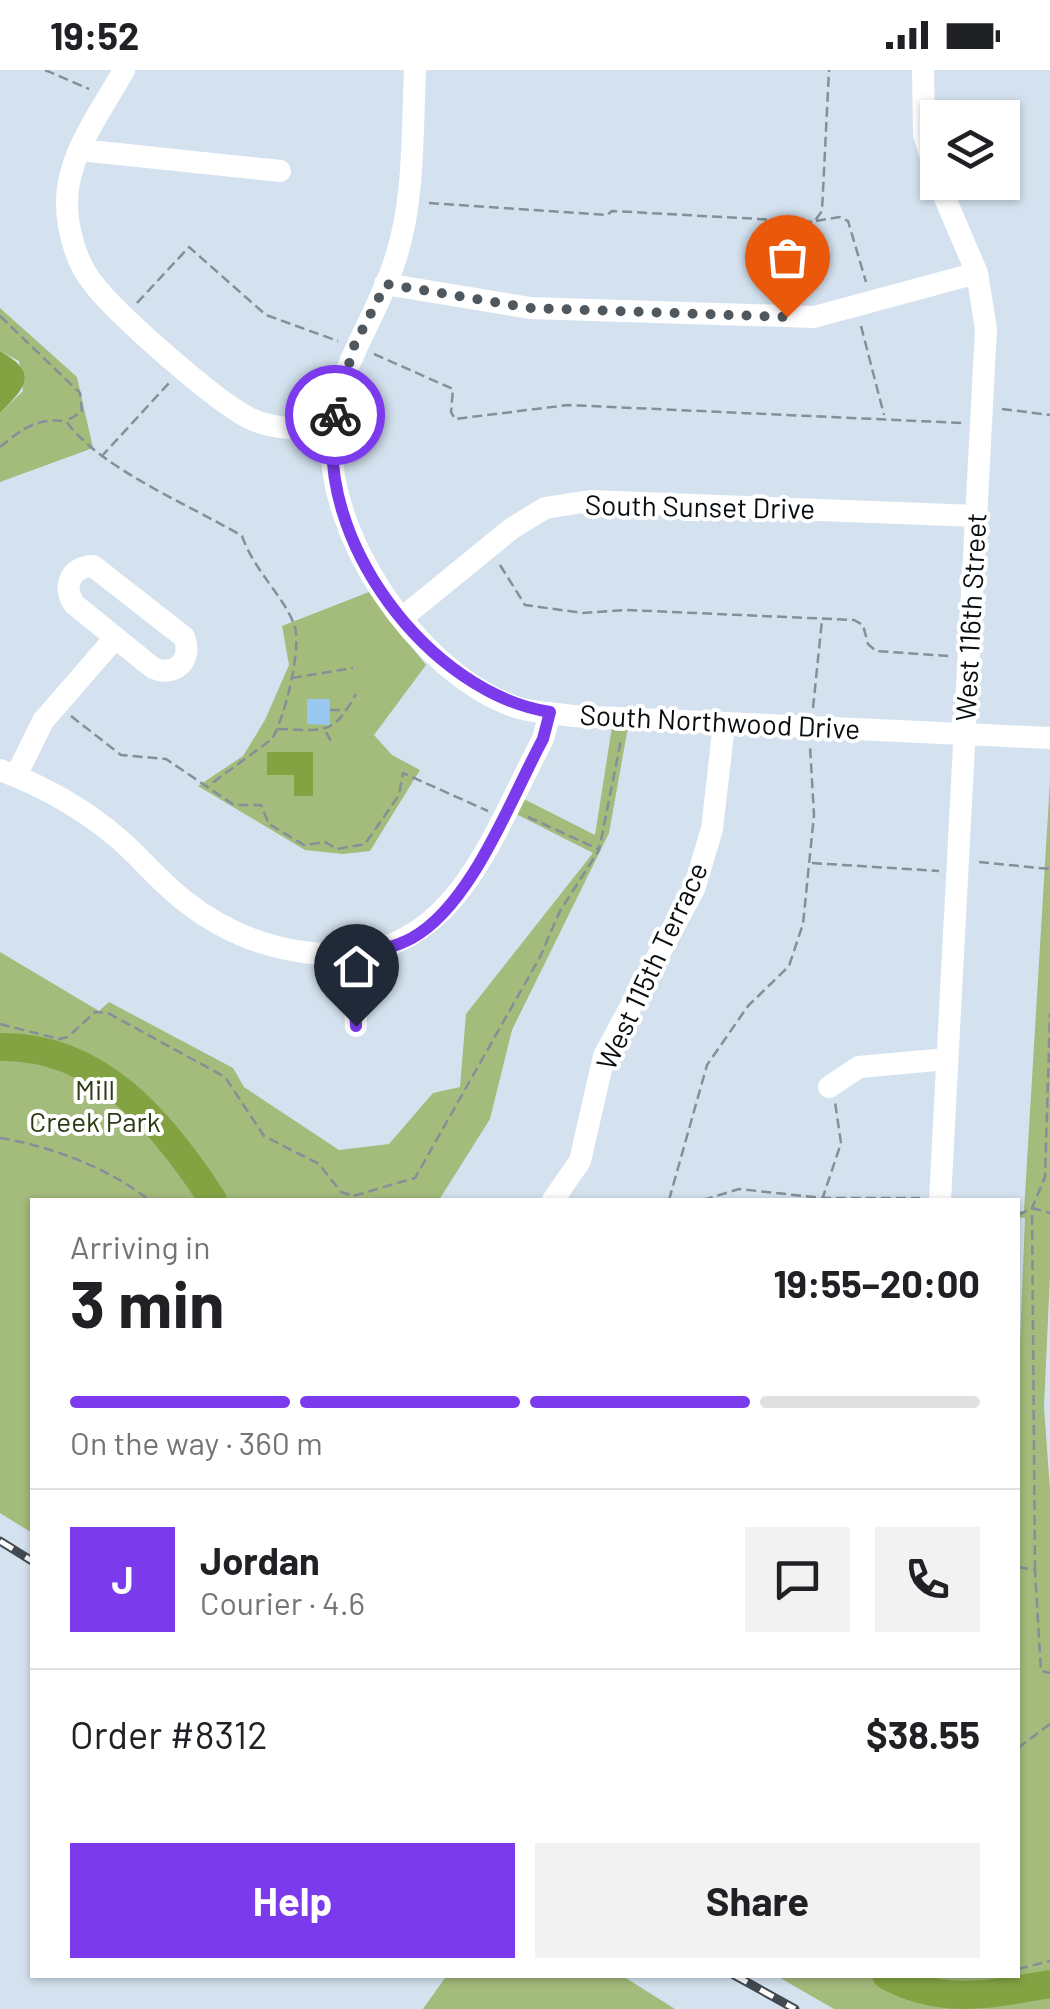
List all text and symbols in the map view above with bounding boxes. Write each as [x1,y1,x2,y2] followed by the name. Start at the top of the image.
[50,12,139,58] text: 19:52
[920,100,1020,200] map controls
[920,100,1020,200] button: layers
[745,215,830,318] pin
[760,230,815,285] icon: bag
[285,365,385,465] courier
[308,388,363,443] icon: bike
[585,487,815,525] street label: South Sunset Drive
[948,512,992,722] street label: West 116th Street
[579,697,861,745] street label: South Northwood Drive
[588,856,714,1075] street label: West 115th Terrace
[314,924,399,1027] pin
[329,939,384,994] icon: home
[29,1072,161,1138] park label: Mill Creek Park
[70,1227,210,1265] text: Arriving in
[773,1260,980,1306] text: 19:55–20:00
[70,1263,225,1341] text: 3 min
[70,1423,323,1461] text: On the way · 360 m
[745,1527,850,1632] button: chat
[875,1527,980,1632] button: phone
[200,1537,320,1583] text: Jordan
[111,1556,134,1602] text: J
[200,1583,365,1621] text: Courier · 4.6
[70,1711,268,1757] text: Order #8312
[866,1711,980,1757] text: $38.55
[70,1843,515,1958] button: Help
[535,1843,980,1958] button: Share

